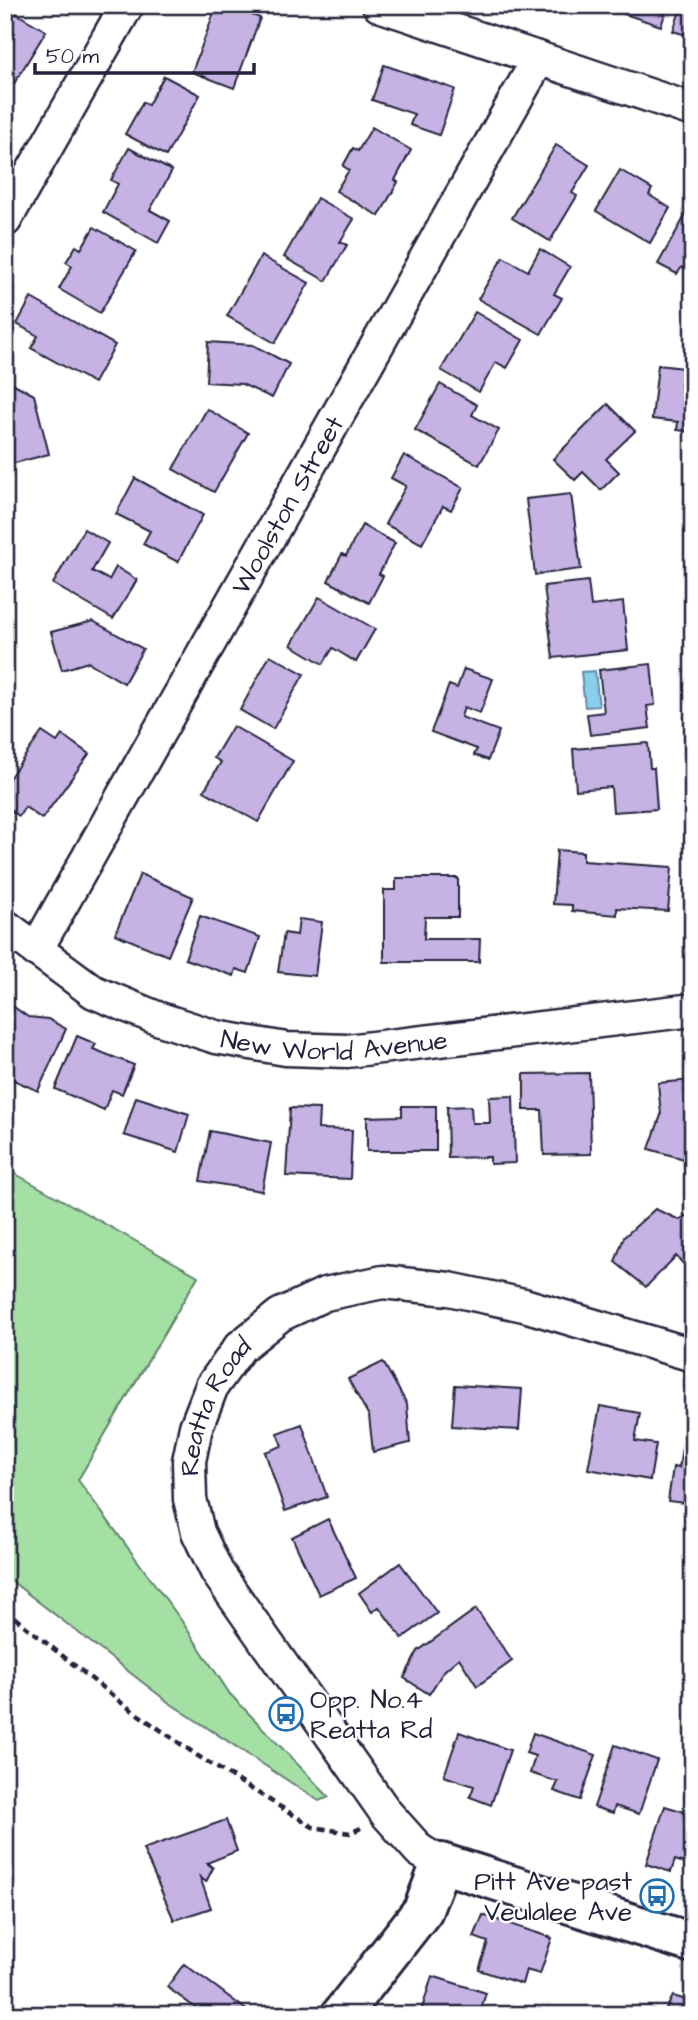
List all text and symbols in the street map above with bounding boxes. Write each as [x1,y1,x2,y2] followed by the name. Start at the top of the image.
[35,32,254,76] scale bar
[46,42,100,71] text: 50 m
[223,409,353,601] street label: Woolston Street
[218,1021,449,1070] street label: New World Avenue
[172,1328,259,1476] street label: Reatta Road
[310,1682,432,1748] place label: Opp. No.4 Reatta Rd
[267,1695,305,1733] bus stop icon: Opp. No.4 Reatta Rd
[474,1864,632,1930] place label: Pitt Ave past Veulalee Ave
[638,1877,676,1915] bus stop icon: Pitt Ave past Veulalee Ave

